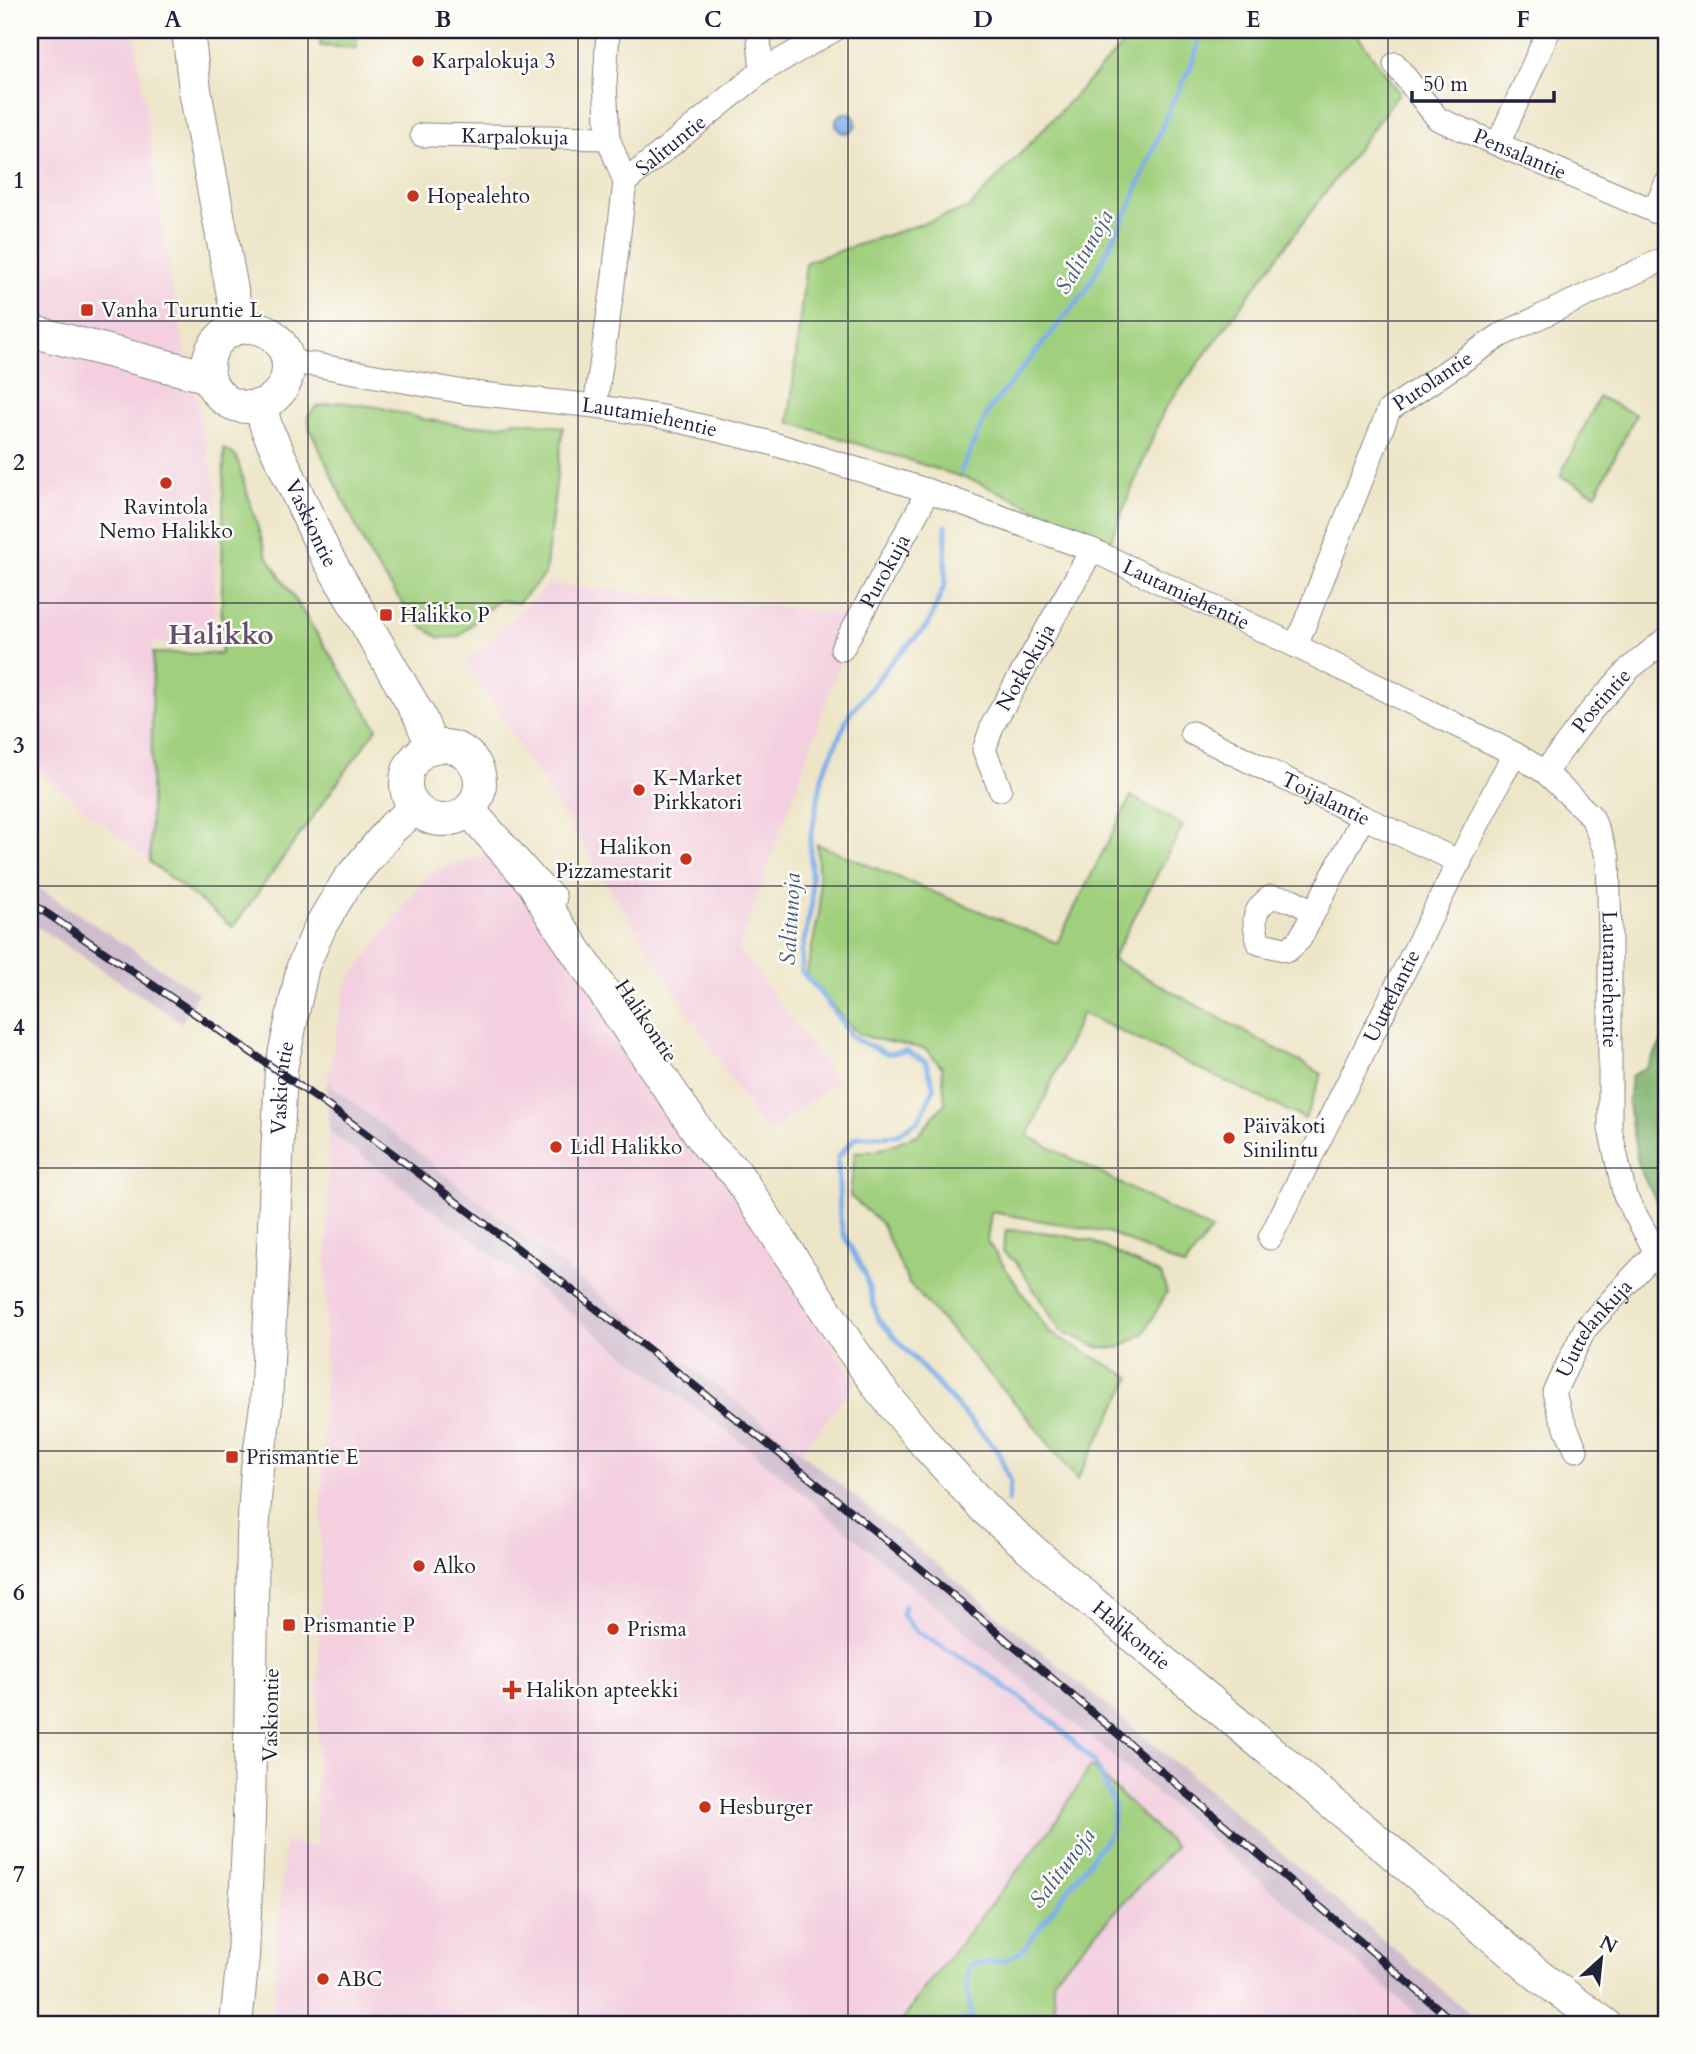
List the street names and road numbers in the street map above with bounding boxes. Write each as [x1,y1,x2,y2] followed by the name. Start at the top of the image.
[629,107,712,182] street label: Salituntie
[461,121,569,152] street label: Karpalokuja
[1469,121,1571,187] street label: Pensalantie
[1387,344,1478,418] street label: Putolantie
[580,390,720,444] street label: Lautamiehentie
[278,474,345,572] street label: Vaskiontie
[853,529,917,613] street label: Purokuja
[1118,552,1255,637] street label: Lautamiehentie
[989,618,1062,716] street label: Notkokuja
[1565,662,1638,739] street label: Postintie
[1276,764,1375,833] street label: Toijalantie
[1595,910,1625,1048] street label: Lautamiehentie
[1356,945,1427,1047] street label: Uuttelantie
[608,974,684,1068] street label: Halikontie
[264,1038,301,1135] street label: Vaskiontie
[1549,1273,1639,1382] street label: Uuttelankuja
[1086,1594,1177,1677] street label: Halikontie
[256,1668,286,1762] street label: Vaskiontie

